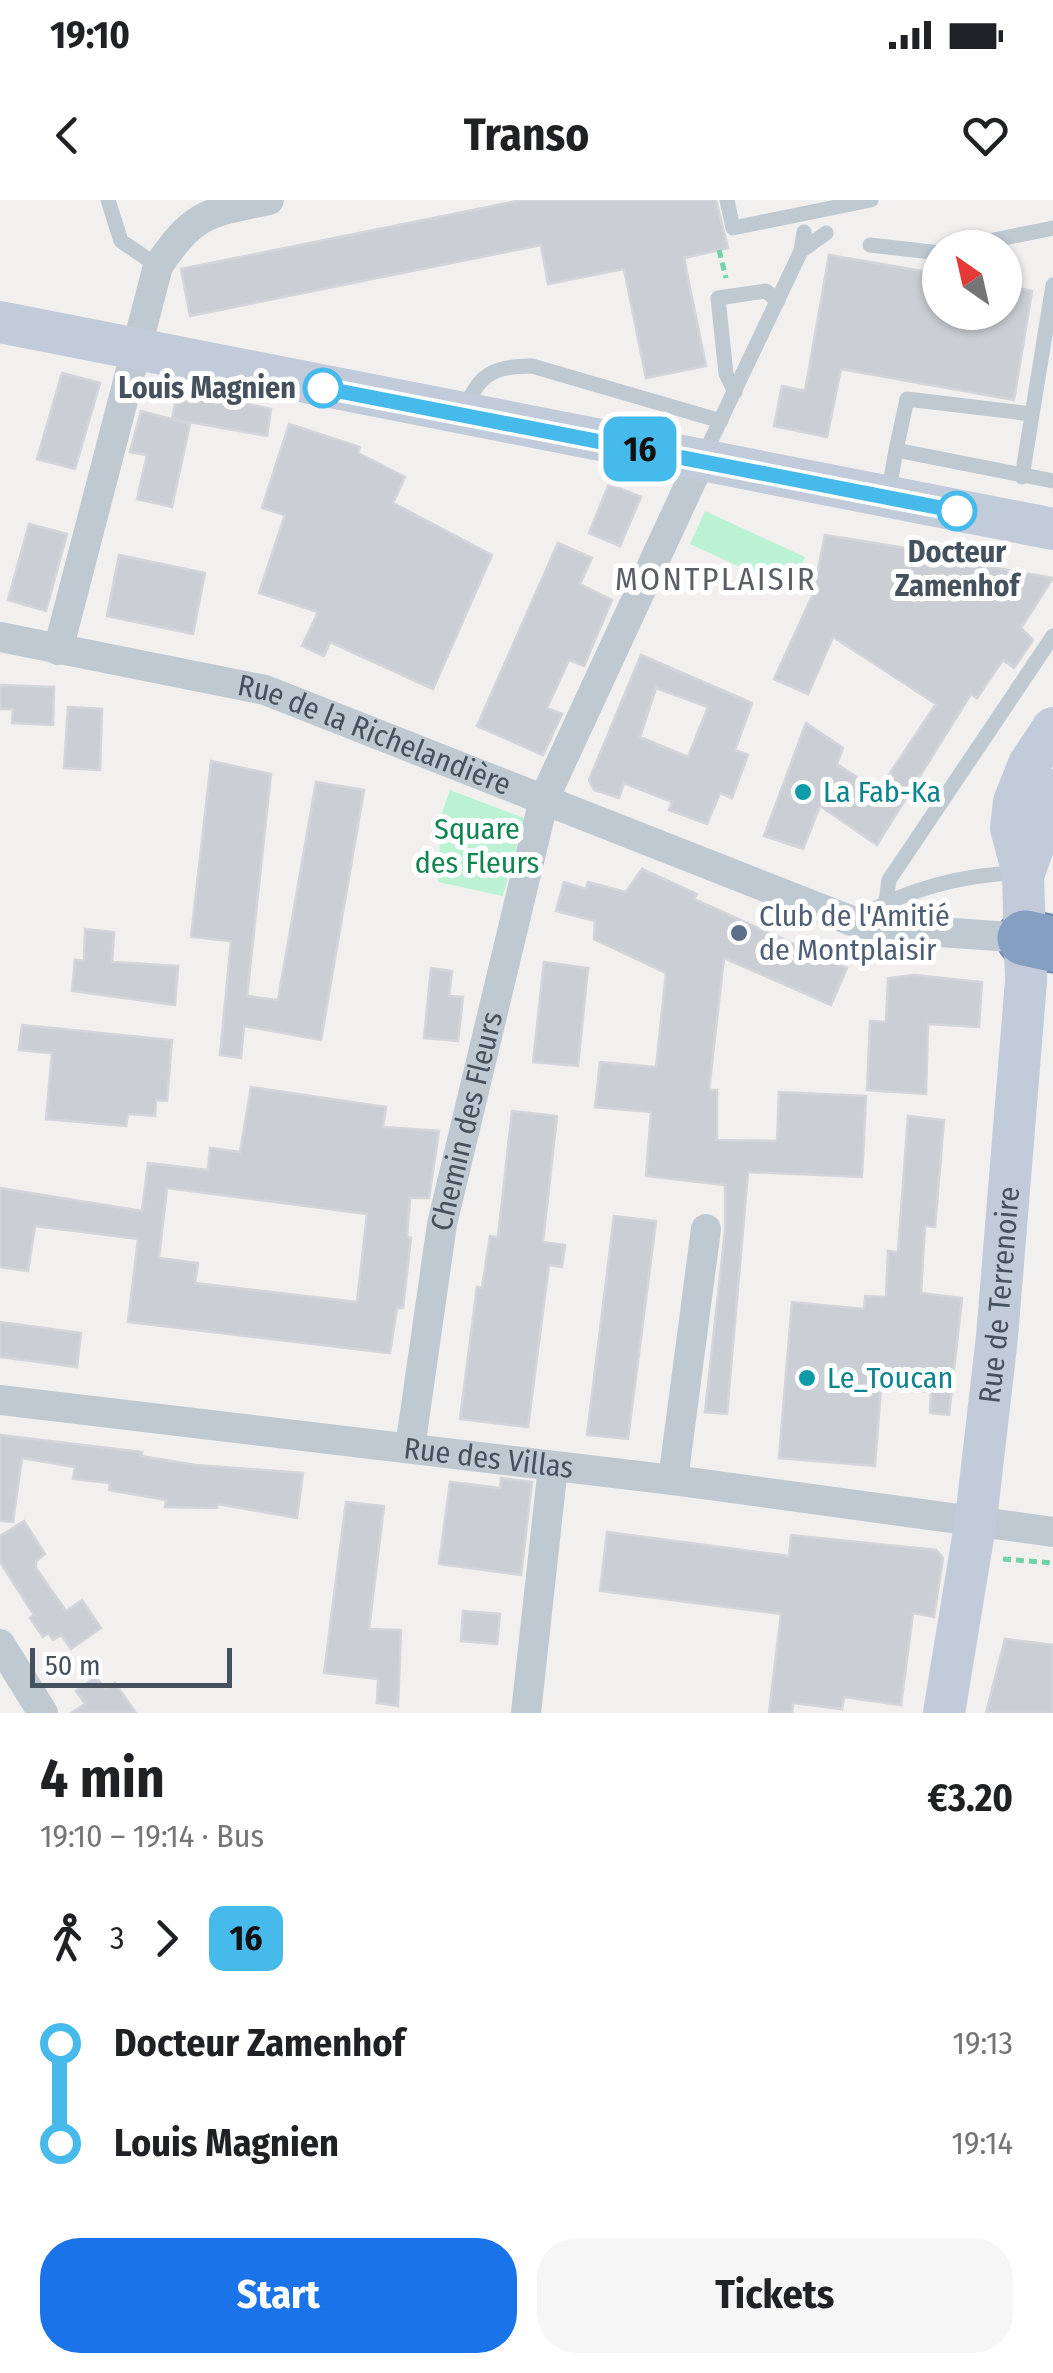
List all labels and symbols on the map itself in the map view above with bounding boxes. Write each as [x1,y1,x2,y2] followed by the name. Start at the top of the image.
[922,230,1022,330] north arrow
[304,369,342,407] marker: Louis Magnien
[118,370,296,406] place label: Louis Magnien
[595,416,685,482] line badge: 16
[938,492,976,530] marker: Docteur Zamenhof
[895,534,1021,604] place label: Docteur Zamenhof
[615,560,817,598] district label: MONTPLAISIR
[235,667,516,803] street label: Rue de la Richelandière
[823,774,941,810] place label: La Fab-Ka
[792,781,814,803] marker: La Fab-Ka
[415,811,539,881] park label: Square des Fleurs
[759,898,950,968] place label: Club de l'Amitié de Montplaisir
[728,922,750,944] marker: Club de l'Amitié de Montplaisir
[423,1008,510,1234] street label: Chemin des Fleurs
[971,1185,1027,1405] street label: Rue de Terrenoire
[827,1360,953,1396] place label: Le_Toucan
[796,1367,818,1389] marker: Le_Toucan
[402,1430,575,1486] street label: Rue des Villas
[30,1643,232,1688] scale bar

